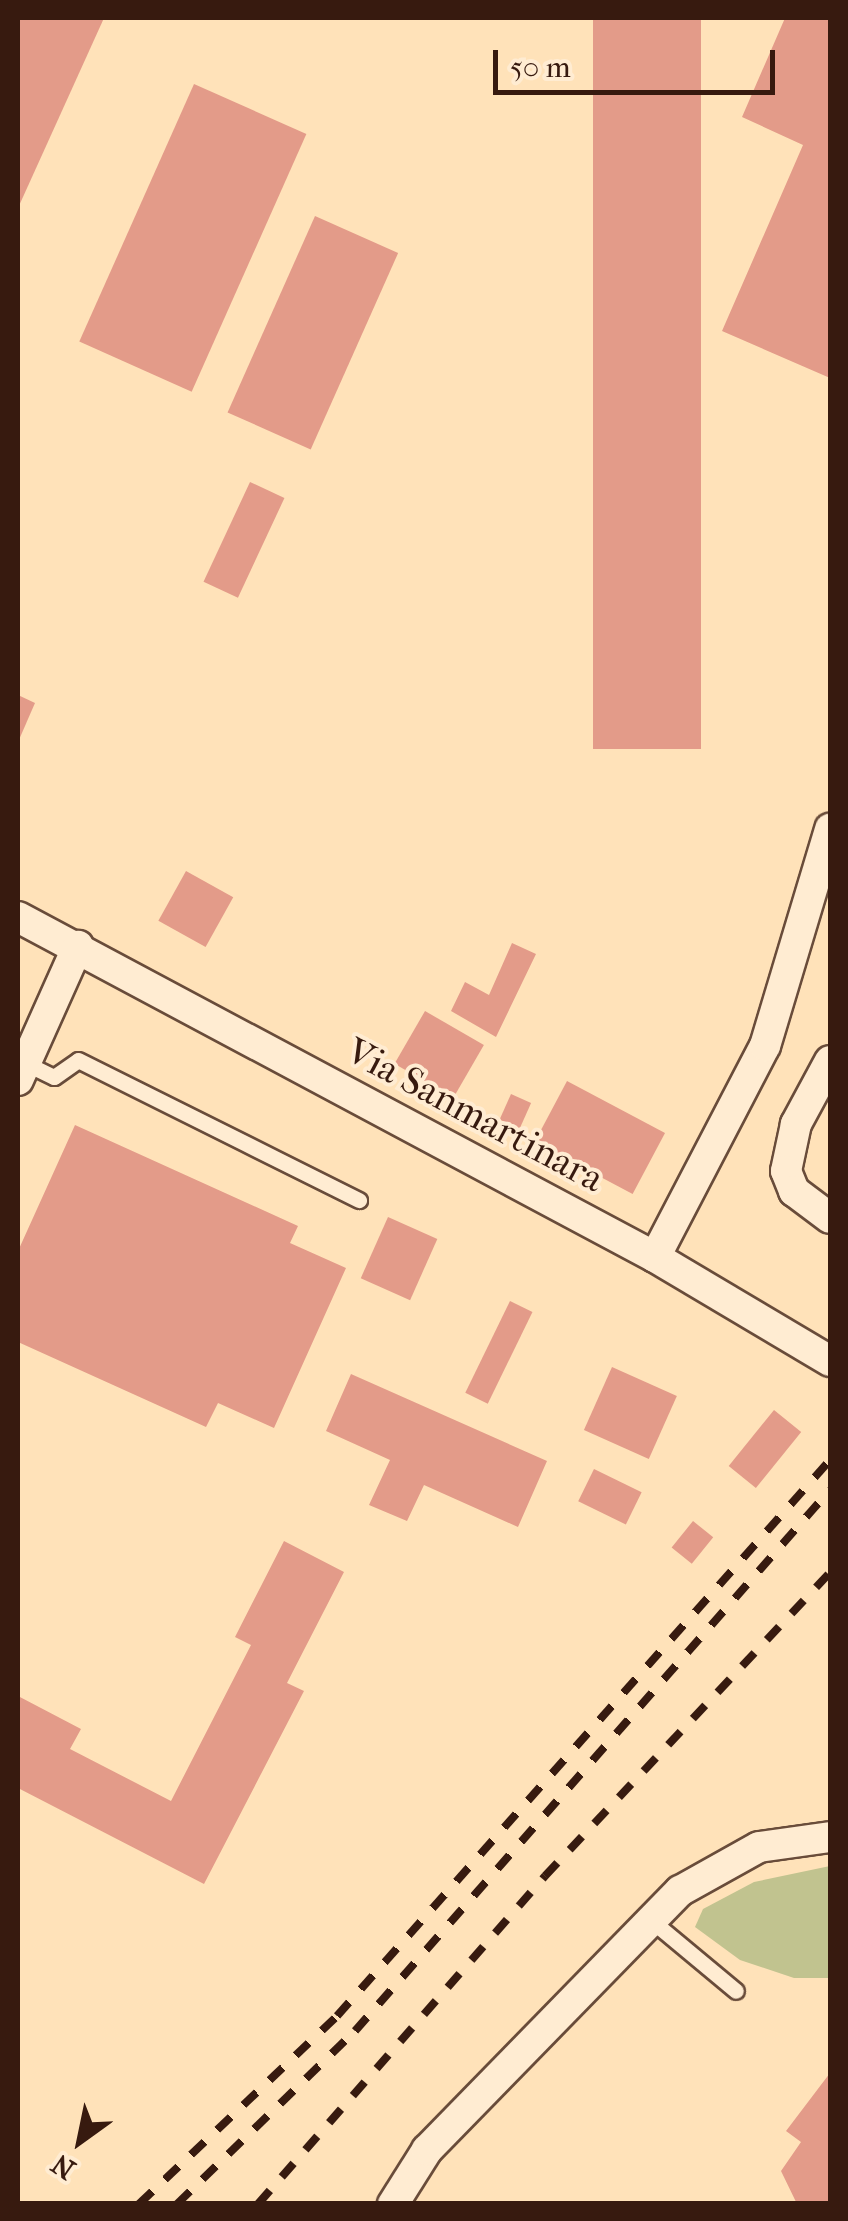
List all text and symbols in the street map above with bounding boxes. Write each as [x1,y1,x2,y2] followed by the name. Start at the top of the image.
[498,30,780,92] scale bar
[510,50,571,85] text: 50 m
[339,1028,611,1202] street label: Via Sanmartinara
[30,2091,130,2191] north arrow
[45,2147,81,2186] text: N

